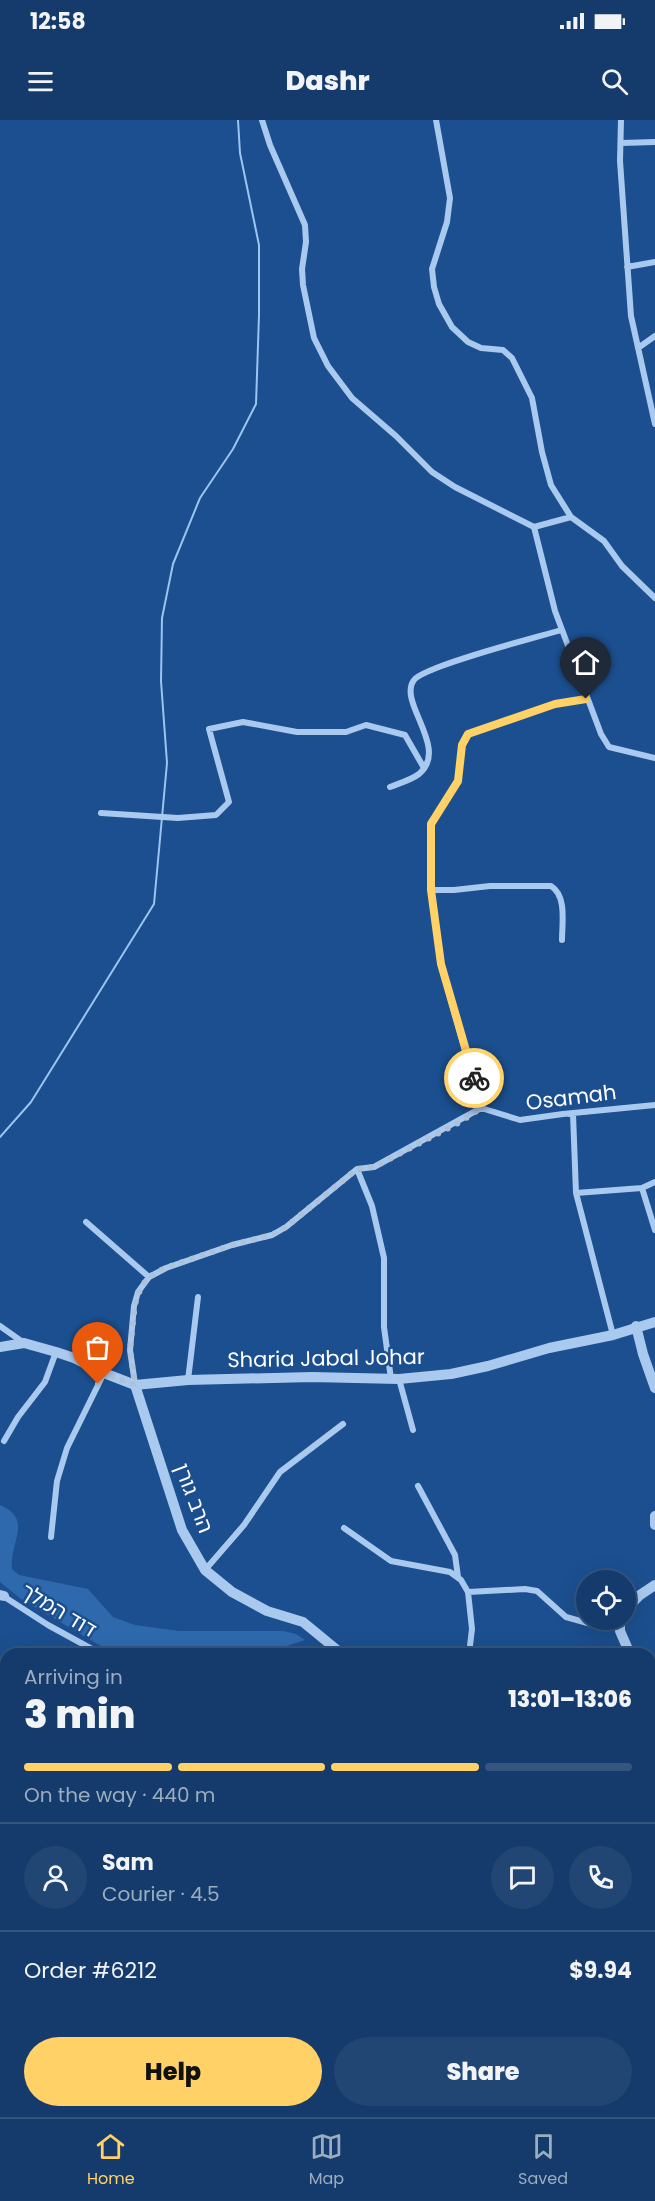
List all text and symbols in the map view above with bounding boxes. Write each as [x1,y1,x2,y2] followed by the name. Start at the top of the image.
[30,6,86,37] text: 12:58
[285,62,370,99] text: Dashr
[24,65,57,98] icon: menu
[598,65,631,98] icon: search
[560,637,611,699] pin
[569,646,602,679] icon: home
[444,1048,504,1108] courier
[458,1062,491,1095] icon: bike
[524,1077,618,1117] street label: Osamah
[72,1322,123,1384] pin
[81,1331,114,1364] icon: bag
[227,1342,425,1374] street label: Sharia Jabal Johar
[167,1459,221,1537] street label: הרב גורן
[576,1570,636,1630] map controls
[576,1570,636,1630] button: locate
[16,1576,102,1644] street label: דוד המלך
[24,1663,123,1691] text: Arriving in
[508,1684,632,1715] text: 13:01–13:06
[24,1687,136,1742] text: 3 min
[24,1781,215,1809] text: On the way · 440 m
[24,1846,87,1909] button: person
[491,1846,554,1909] button: chat
[569,1846,632,1909] button: phone
[102,1847,154,1878] text: Sam
[102,1880,220,1908] text: Courier · 4.5
[24,1955,157,1986] text: Order #6212
[569,1955,632,1986] text: $9.94
[24,2037,322,2106] button: Help
[334,2037,632,2106] button: Share
[87,2130,135,2191] tab: Home
[309,2130,344,2191] tab: Map
[518,2130,568,2191] tab: Saved

